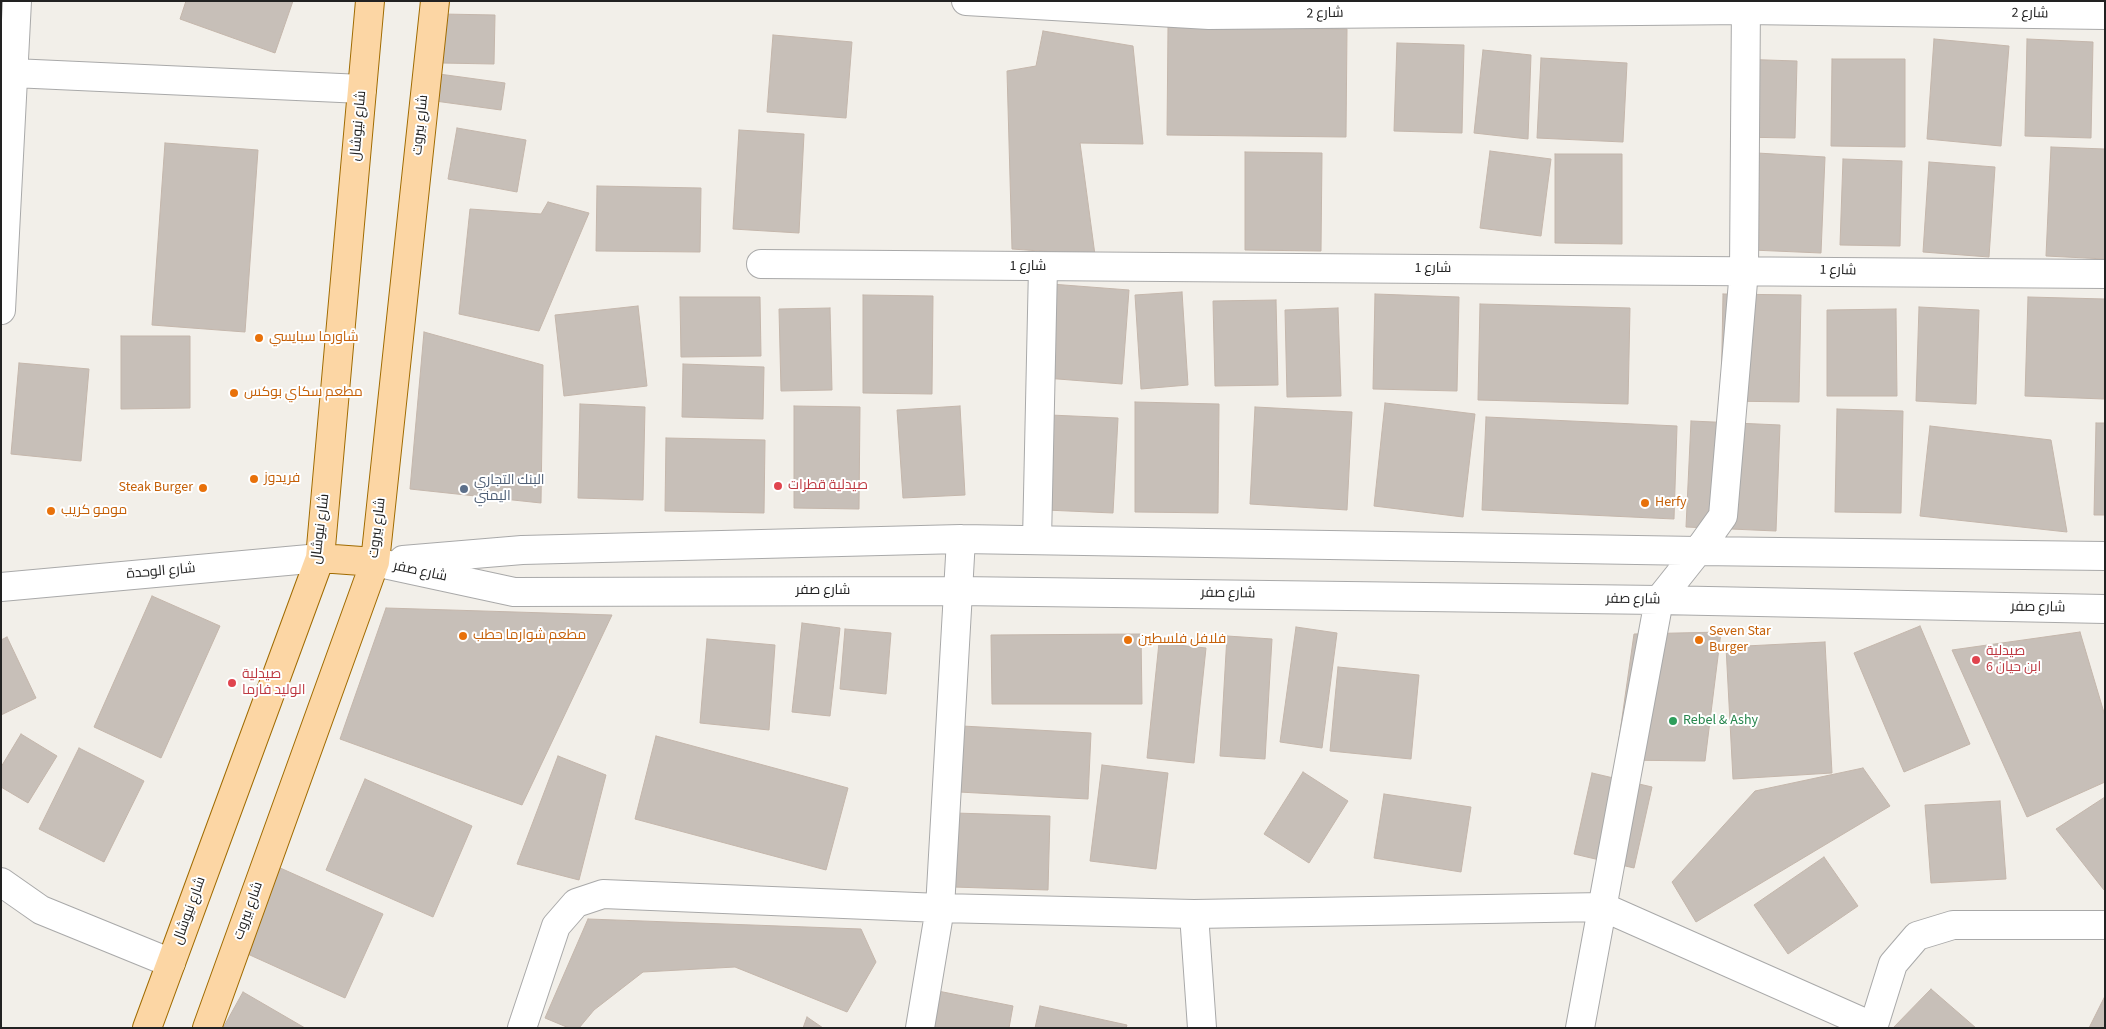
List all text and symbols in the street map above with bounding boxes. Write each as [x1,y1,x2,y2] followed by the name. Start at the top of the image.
[1306,5,1344,23] street label: شارع 2
[2011,5,2049,23] street label: شارع 2
[348,90,370,162] street label: شارع نيوشال
[409,94,433,156] street label: شارع بيروت
[1010,259,1046,275] street label: شارع 1
[1415,261,1451,277] street label: شارع 1
[1819,262,1857,280] street label: شارع 1
[269,330,359,346] place label: شاورما سبايسي
[253,332,265,344] marker: شاورما سبايسي
[244,385,363,401] place label: مطعم سكاي بوكس
[228,387,240,399] marker: مطعم سكاي بوكس
[264,471,300,487] place label: فريدوز
[248,473,260,485] marker: فريدوز
[474,473,545,506] place label: البنك التجاري اليمني
[788,478,868,494] place label: صيدلية قطرات
[119,480,193,496] place label: Steak Burger
[772,480,784,492] marker: صيدلية قطرات
[197,482,209,494] marker: Steak Burger
[458,483,470,495] marker: البنك التجاري اليمني
[308,493,334,565] street label: شارع نيوشال
[1655,495,1687,511] place label: Herfy
[366,497,390,559] street label: شارع بيروت
[1639,497,1651,509] marker: Herfy
[61,503,127,519] place label: مومو كريب
[45,505,57,517] marker: مومو كريب
[392,558,448,586] street label: شارع صفر
[126,561,196,583] street label: شارع الوحدة
[796,583,850,599] street label: شارع صفر
[1201,585,1255,603] street label: شارع صفر
[1606,591,1660,609] street label: شارع صفر
[2011,599,2065,617] street label: شارع صفر
[1709,624,1771,656] place label: Seven Star Burger
[473,628,586,644] place label: مطعم شوارما حطب
[457,630,469,642] marker: مطعم شوارما حطب
[1138,632,1226,648] place label: فلافل فلسطين
[1122,634,1134,646] marker: فلافل فلسطين
[1693,634,1705,646] marker: Seven Star Burger
[1986,644,2041,676] place label: صيدلية ابن حيان 6
[1970,654,1982,666] marker: صيدلية ابن حيان 6
[242,667,305,700] place label: صيدلية الوليد فارما
[226,677,238,689] marker: صيدلية الوليد فارما
[1683,713,1758,729] place label: Rebel & Ashy
[1667,715,1679,727] marker: Rebel & Ashy
[170,875,210,947] street label: شارع نيوشال
[231,880,267,942] street label: شارع بيروت

